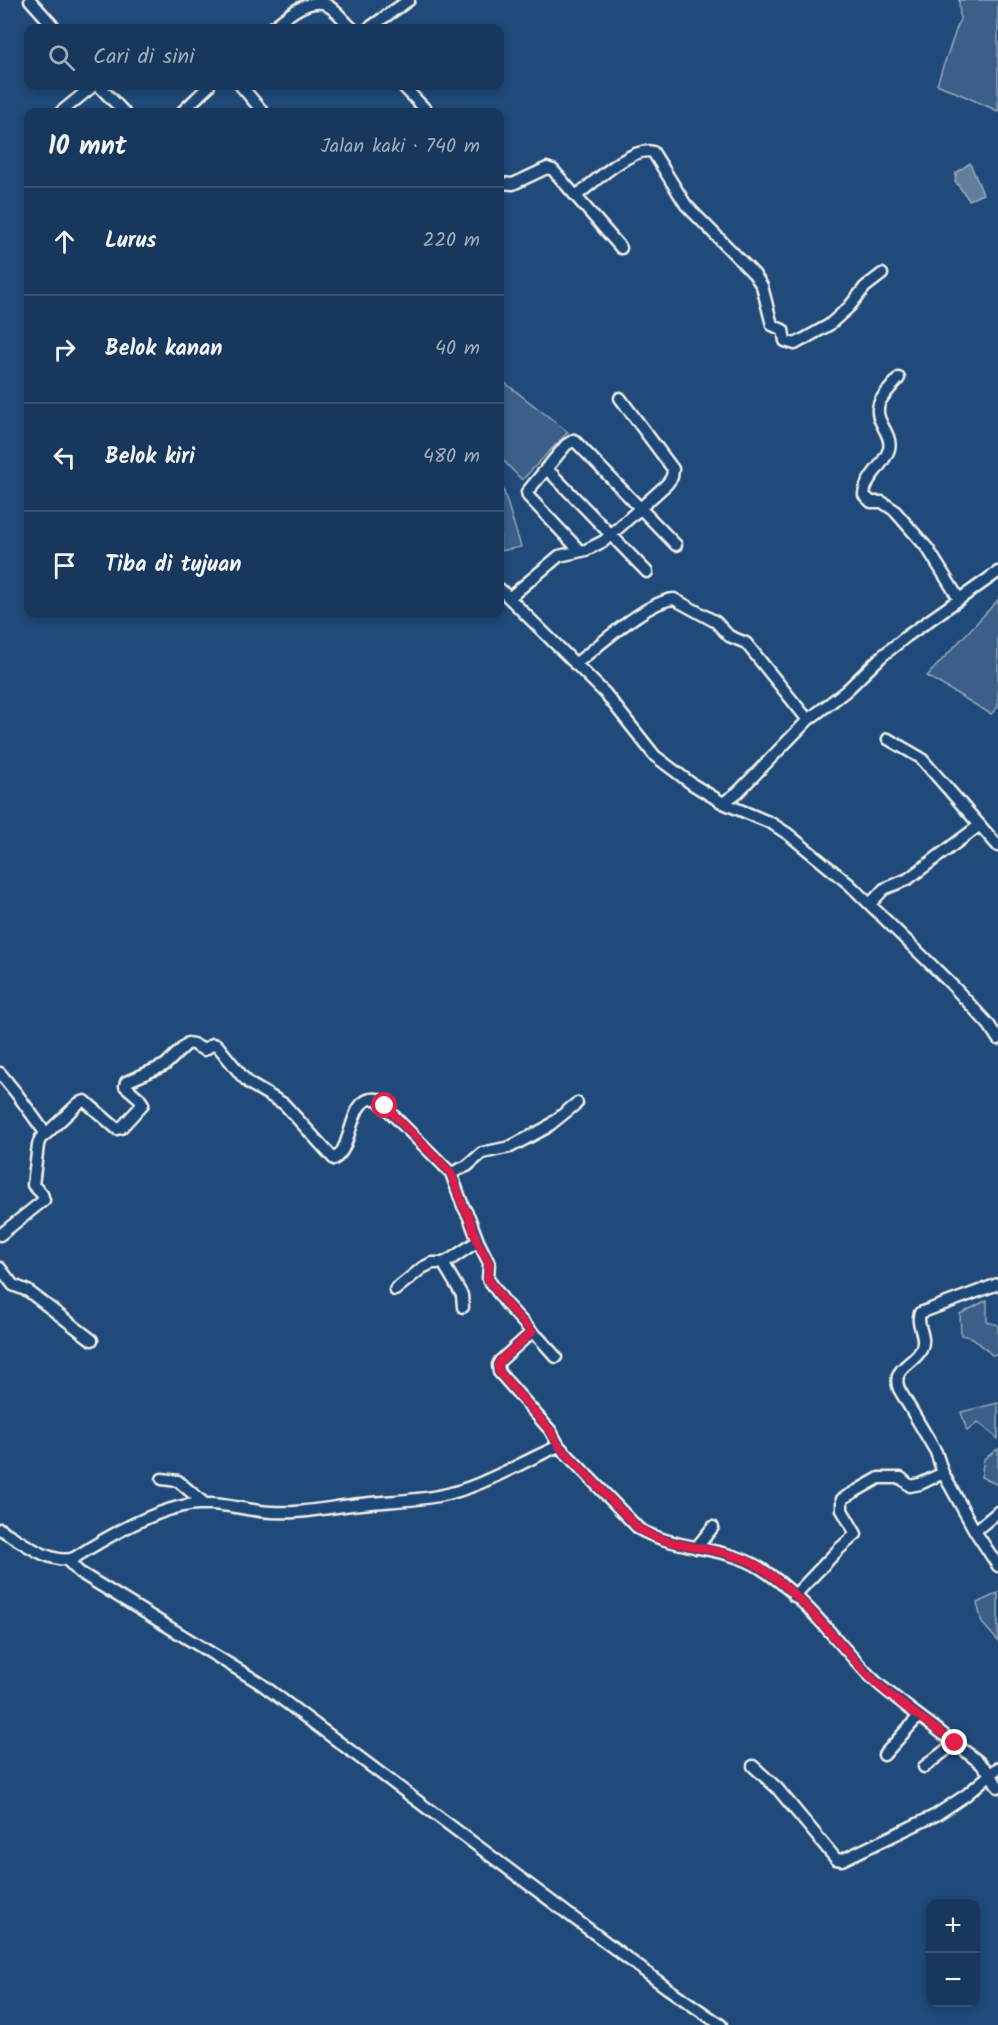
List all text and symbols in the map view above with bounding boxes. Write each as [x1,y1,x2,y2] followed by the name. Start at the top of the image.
[24,24,504,90] search box
[93,40,194,75] text: Cari di sini
[45,41,78,74] icon: search
[48,126,127,168] text: 10 mnt
[320,131,480,163] text: Jalan kaki · 740 m
[105,224,157,259] text: Lurus
[48,225,81,258] icon: ahead
[423,225,480,257] text: 220 m
[105,332,222,367] text: Belok kanan
[48,333,81,366] icon: right
[435,333,480,365] text: 40 m
[105,440,195,475] text: Belok kiri
[48,441,81,474] icon: left
[423,441,480,473] text: 480 m
[105,548,241,583] text: Tiba di tujuan
[48,549,81,582] icon: arrive
[371,1092,397,1118] route start
[941,1729,967,1755] route end
[926,1899,980,2007] map controls
[926,1899,980,1953] button: +
[926,1953,980,2007] button: −

